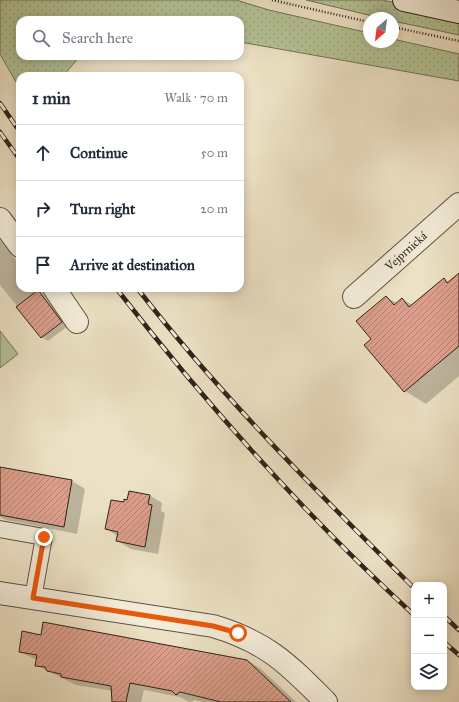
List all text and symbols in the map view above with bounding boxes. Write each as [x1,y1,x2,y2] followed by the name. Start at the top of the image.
[363,12,399,48] north arrow
[16,16,244,60] search box
[30,27,52,49] icon: search
[62,29,133,47] text: Search here
[32,88,71,109] text: 1 min
[165,90,228,106] text: Walk · 70 m
[32,142,54,164] icon: ahead
[70,144,128,162] text: Continue
[201,145,228,161] text: 50 m
[32,198,54,220] icon: right
[70,200,135,218] text: Turn right
[200,201,228,217] text: 20 m
[382,228,430,274] street label: Vejprnická
[32,254,54,276] icon: arrive
[70,256,195,274] text: Arrive at destination
[35,528,53,546] route end
[411,582,447,690] map controls
[411,582,447,618] button: +
[411,618,447,654] button: −
[229,624,247,642] route start
[411,654,447,690] button: layers

